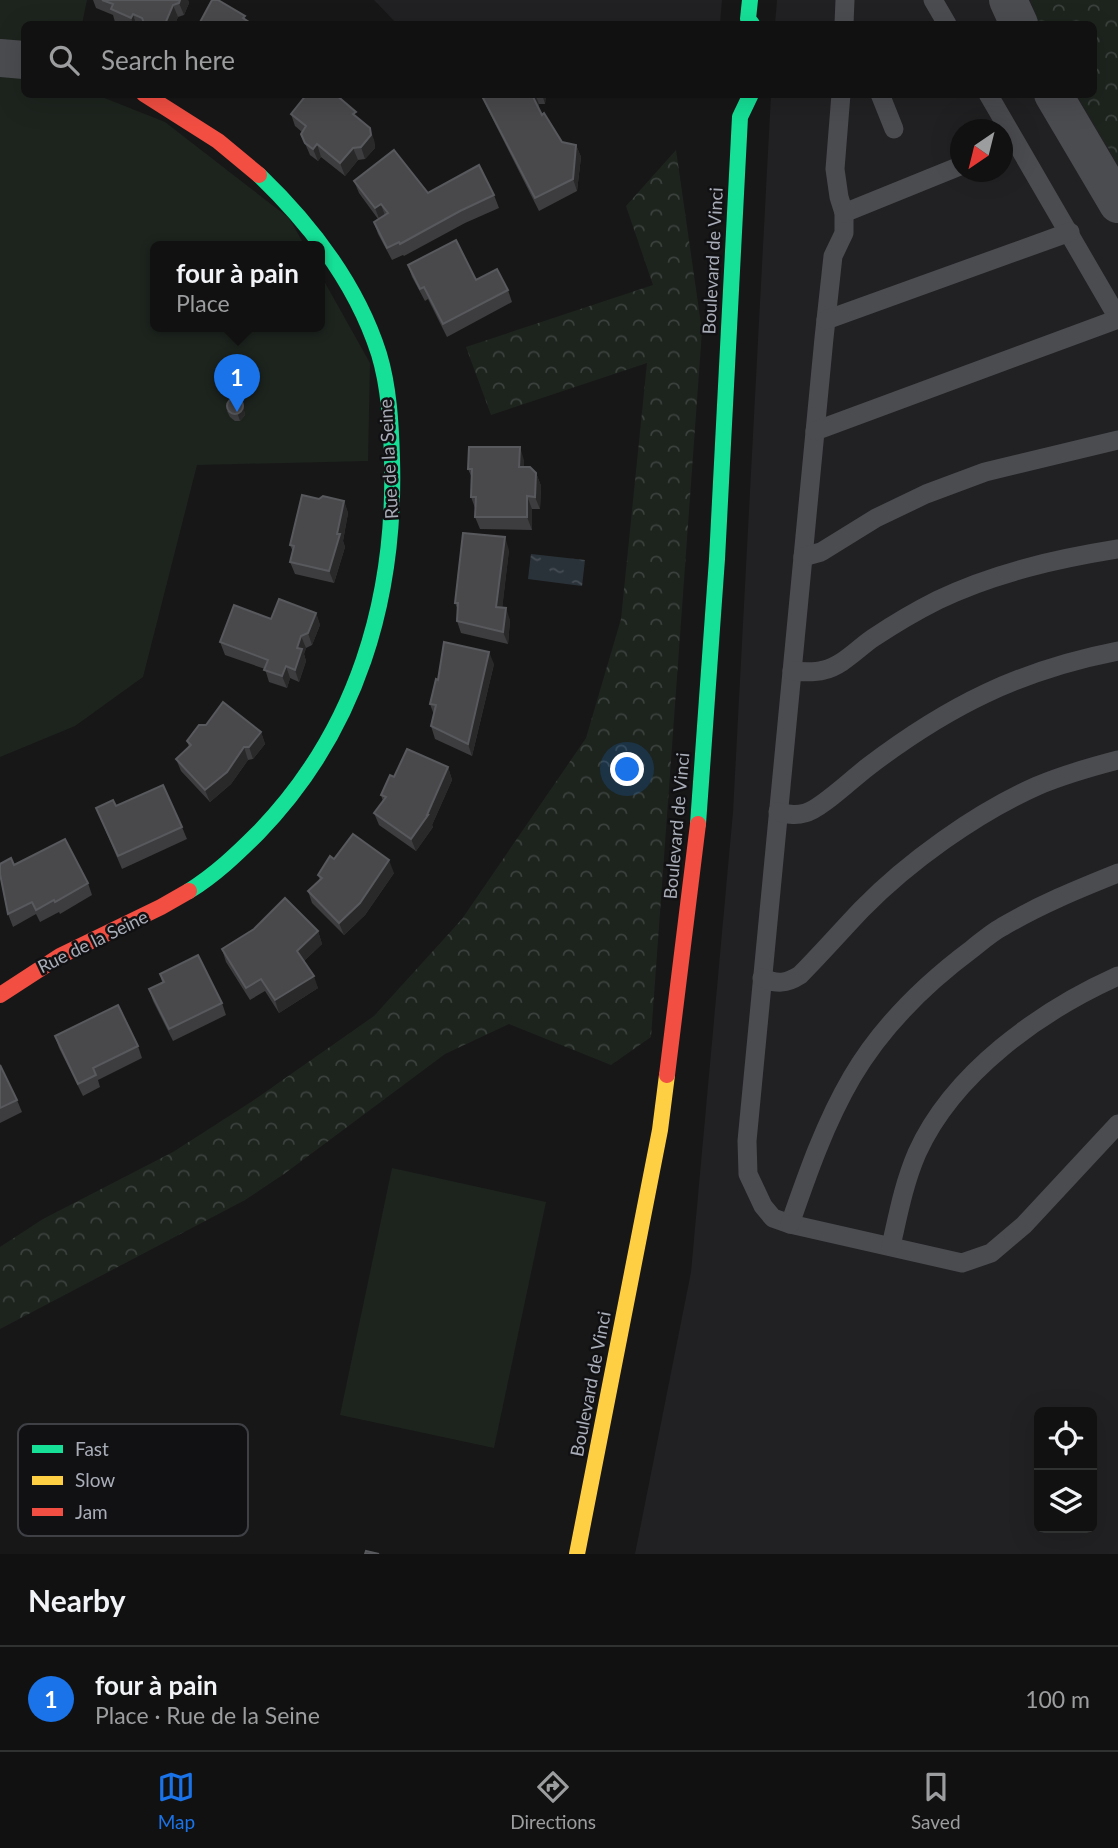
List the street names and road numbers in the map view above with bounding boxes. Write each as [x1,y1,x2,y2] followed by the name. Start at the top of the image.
[697,187,727,335] street label: Boulevard de Vinci
[374,398,402,520] street label: Rue de la Seine
[659,752,693,900] street label: Boulevard de Vinci
[34,905,151,977] street label: Rue de la Seine
[565,1309,615,1458] street label: Boulevard de Vinci

